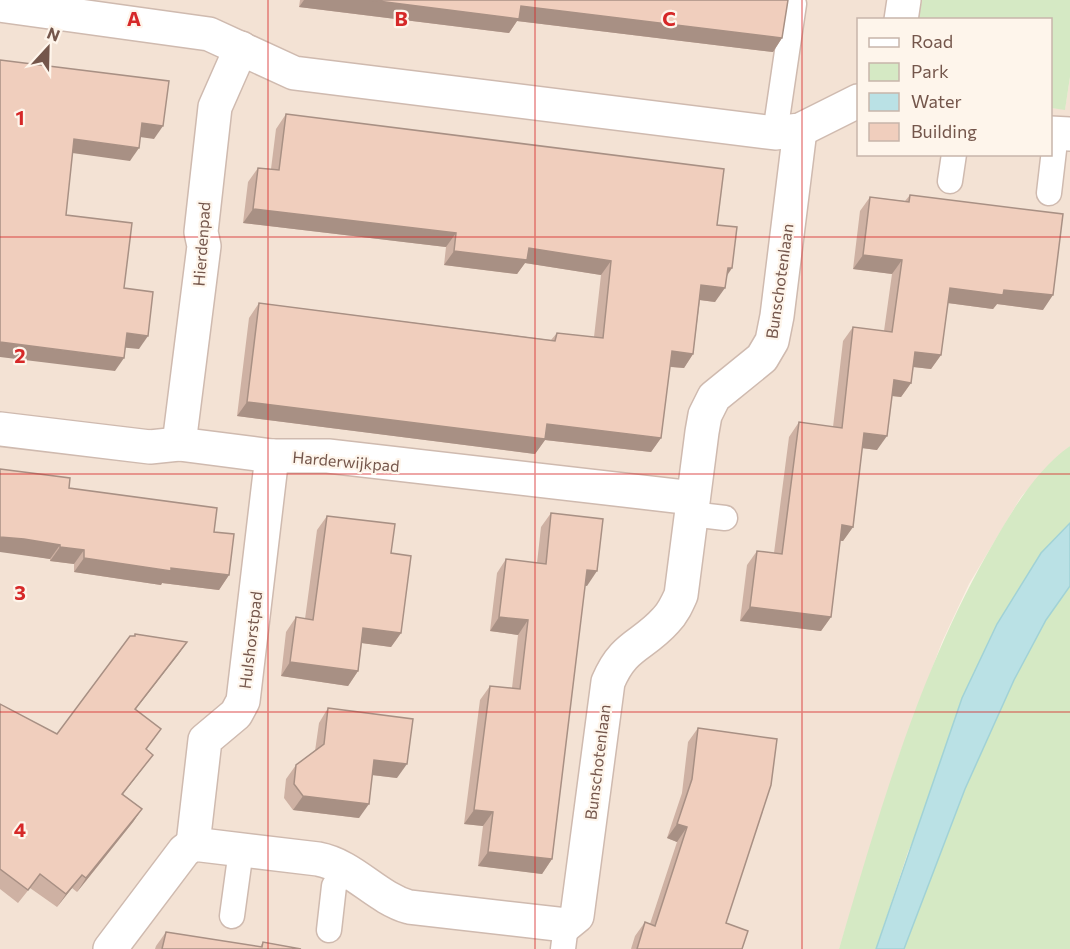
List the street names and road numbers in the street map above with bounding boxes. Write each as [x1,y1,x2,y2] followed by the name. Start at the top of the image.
[189,201,213,287] street label: Hierdenpad
[762,222,796,340] street label: Bunschotenlaan
[292,447,400,475] street label: Harderwijkpad
[235,590,265,690] street label: Hulshorstpad
[580,703,614,821] street label: Bunschotenlaan

